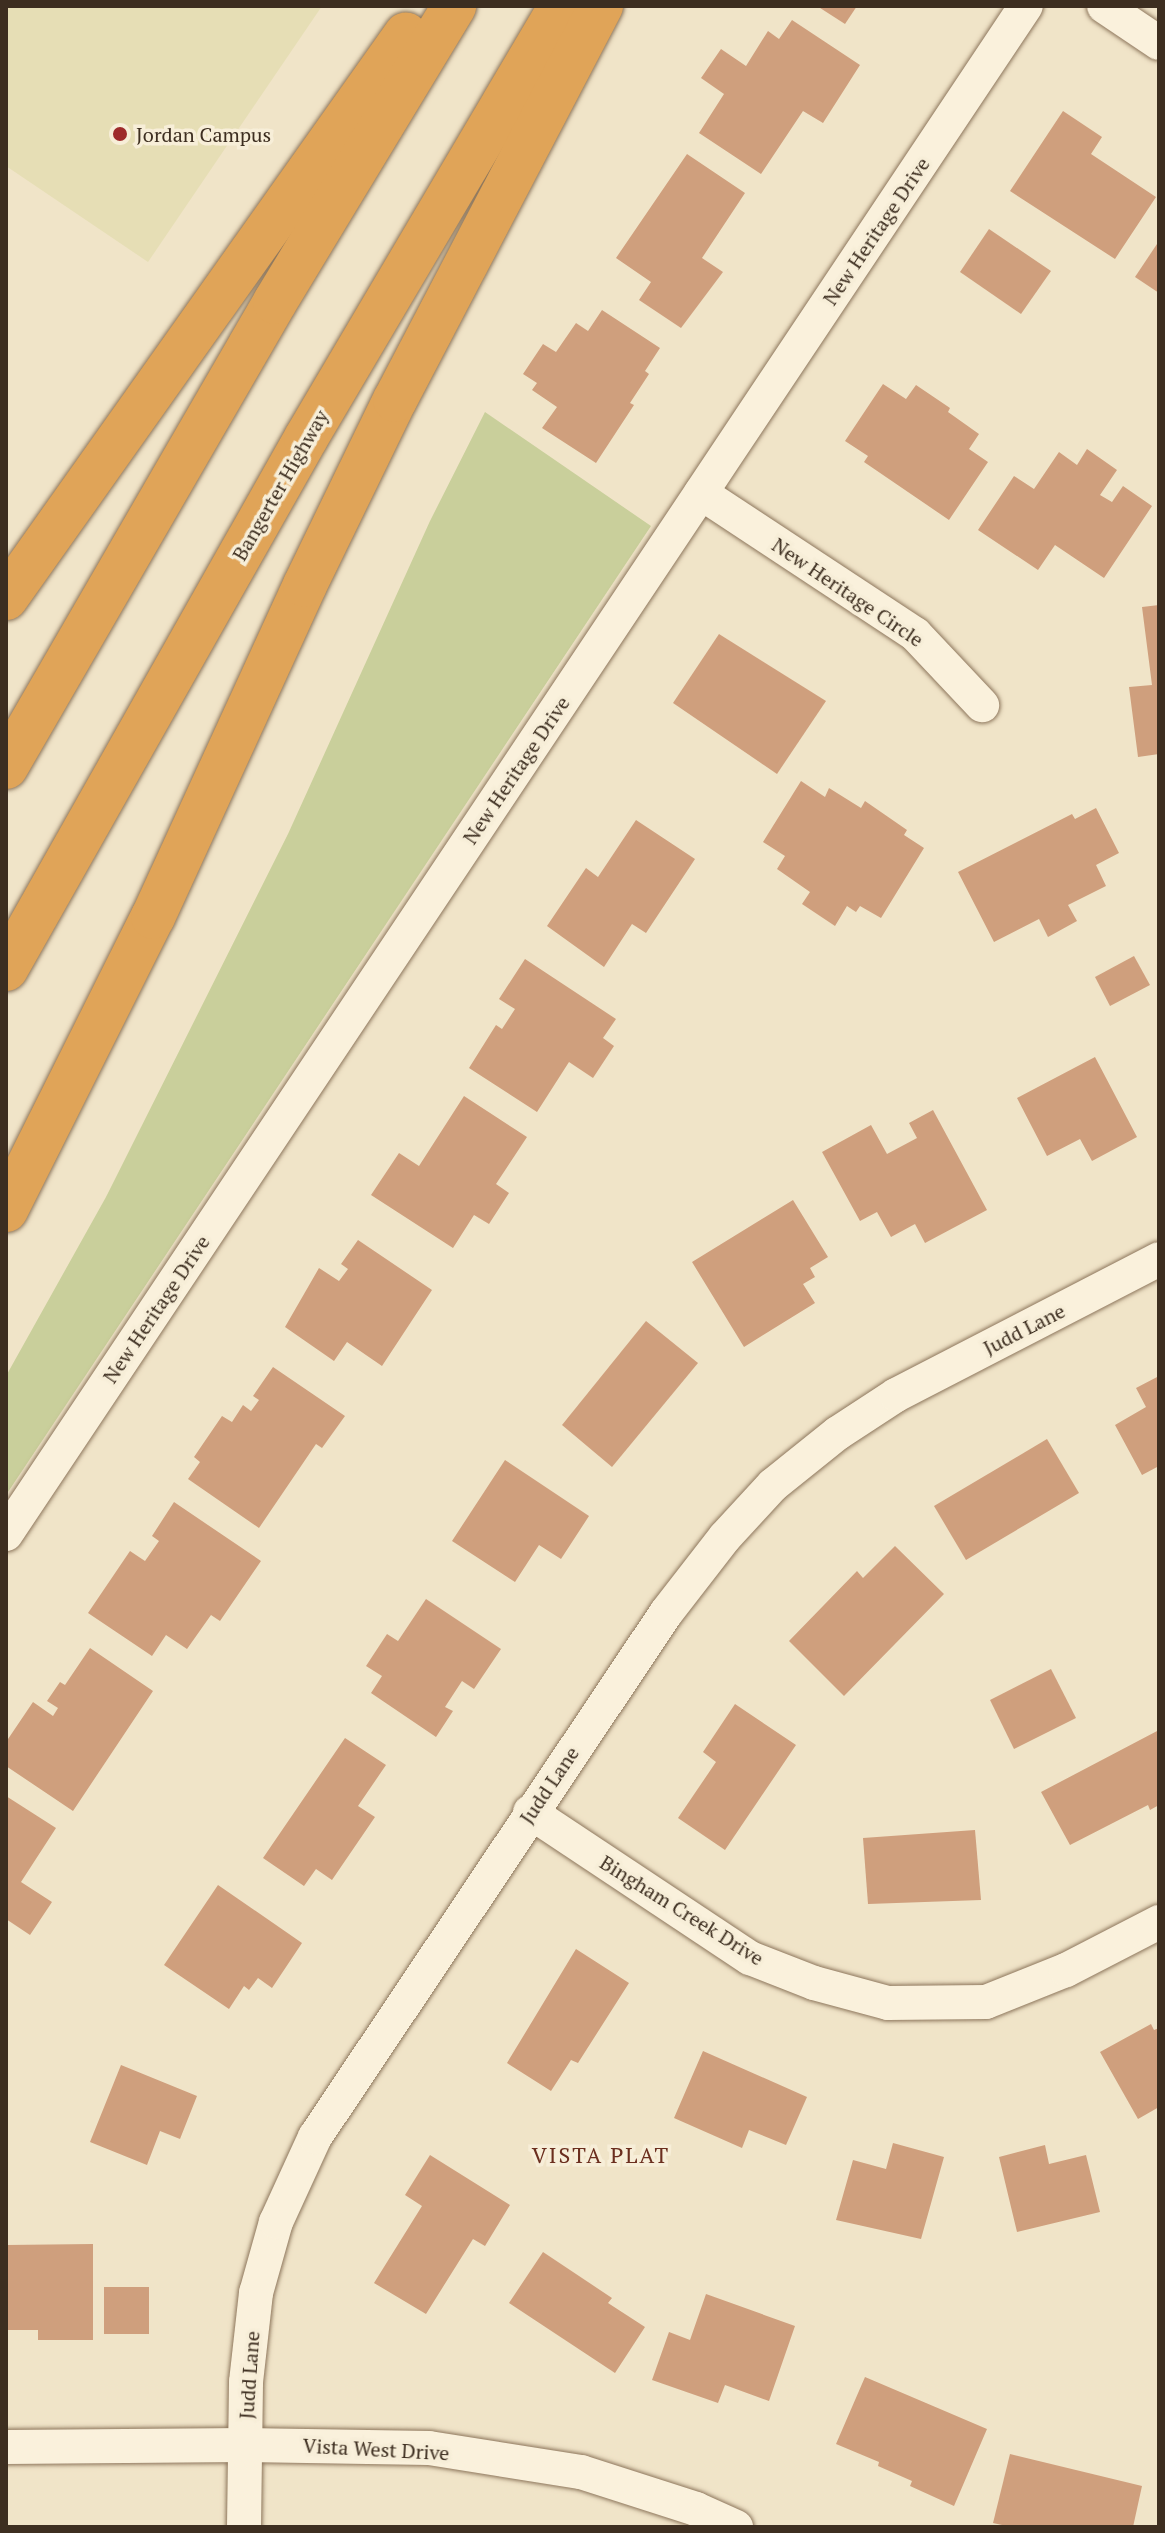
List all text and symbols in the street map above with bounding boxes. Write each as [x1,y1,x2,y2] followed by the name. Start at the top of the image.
[136,122,271,146] place label: Jordan Campus
[111,125,129,143] marker: Jordan Campus
[818,153,934,309] street label: New Heritage Drive
[227,405,333,565] street label: Bangerter Highway
[768,532,928,652] street label: New Heritage Circle
[458,692,574,848] street label: New Heritage Drive
[98,1231,214,1387] street label: New Heritage Drive
[979,1298,1069,1360] street label: Judd Lane
[514,1742,584,1828] street label: Judd Lane
[596,1850,768,1970] street label: Bingham Creek Drive
[532,2142,670,2168] district label: VISTA PLAT
[234,2330,264,2420] street label: Judd Lane
[302,2433,450,2465] street label: Vista West Drive

